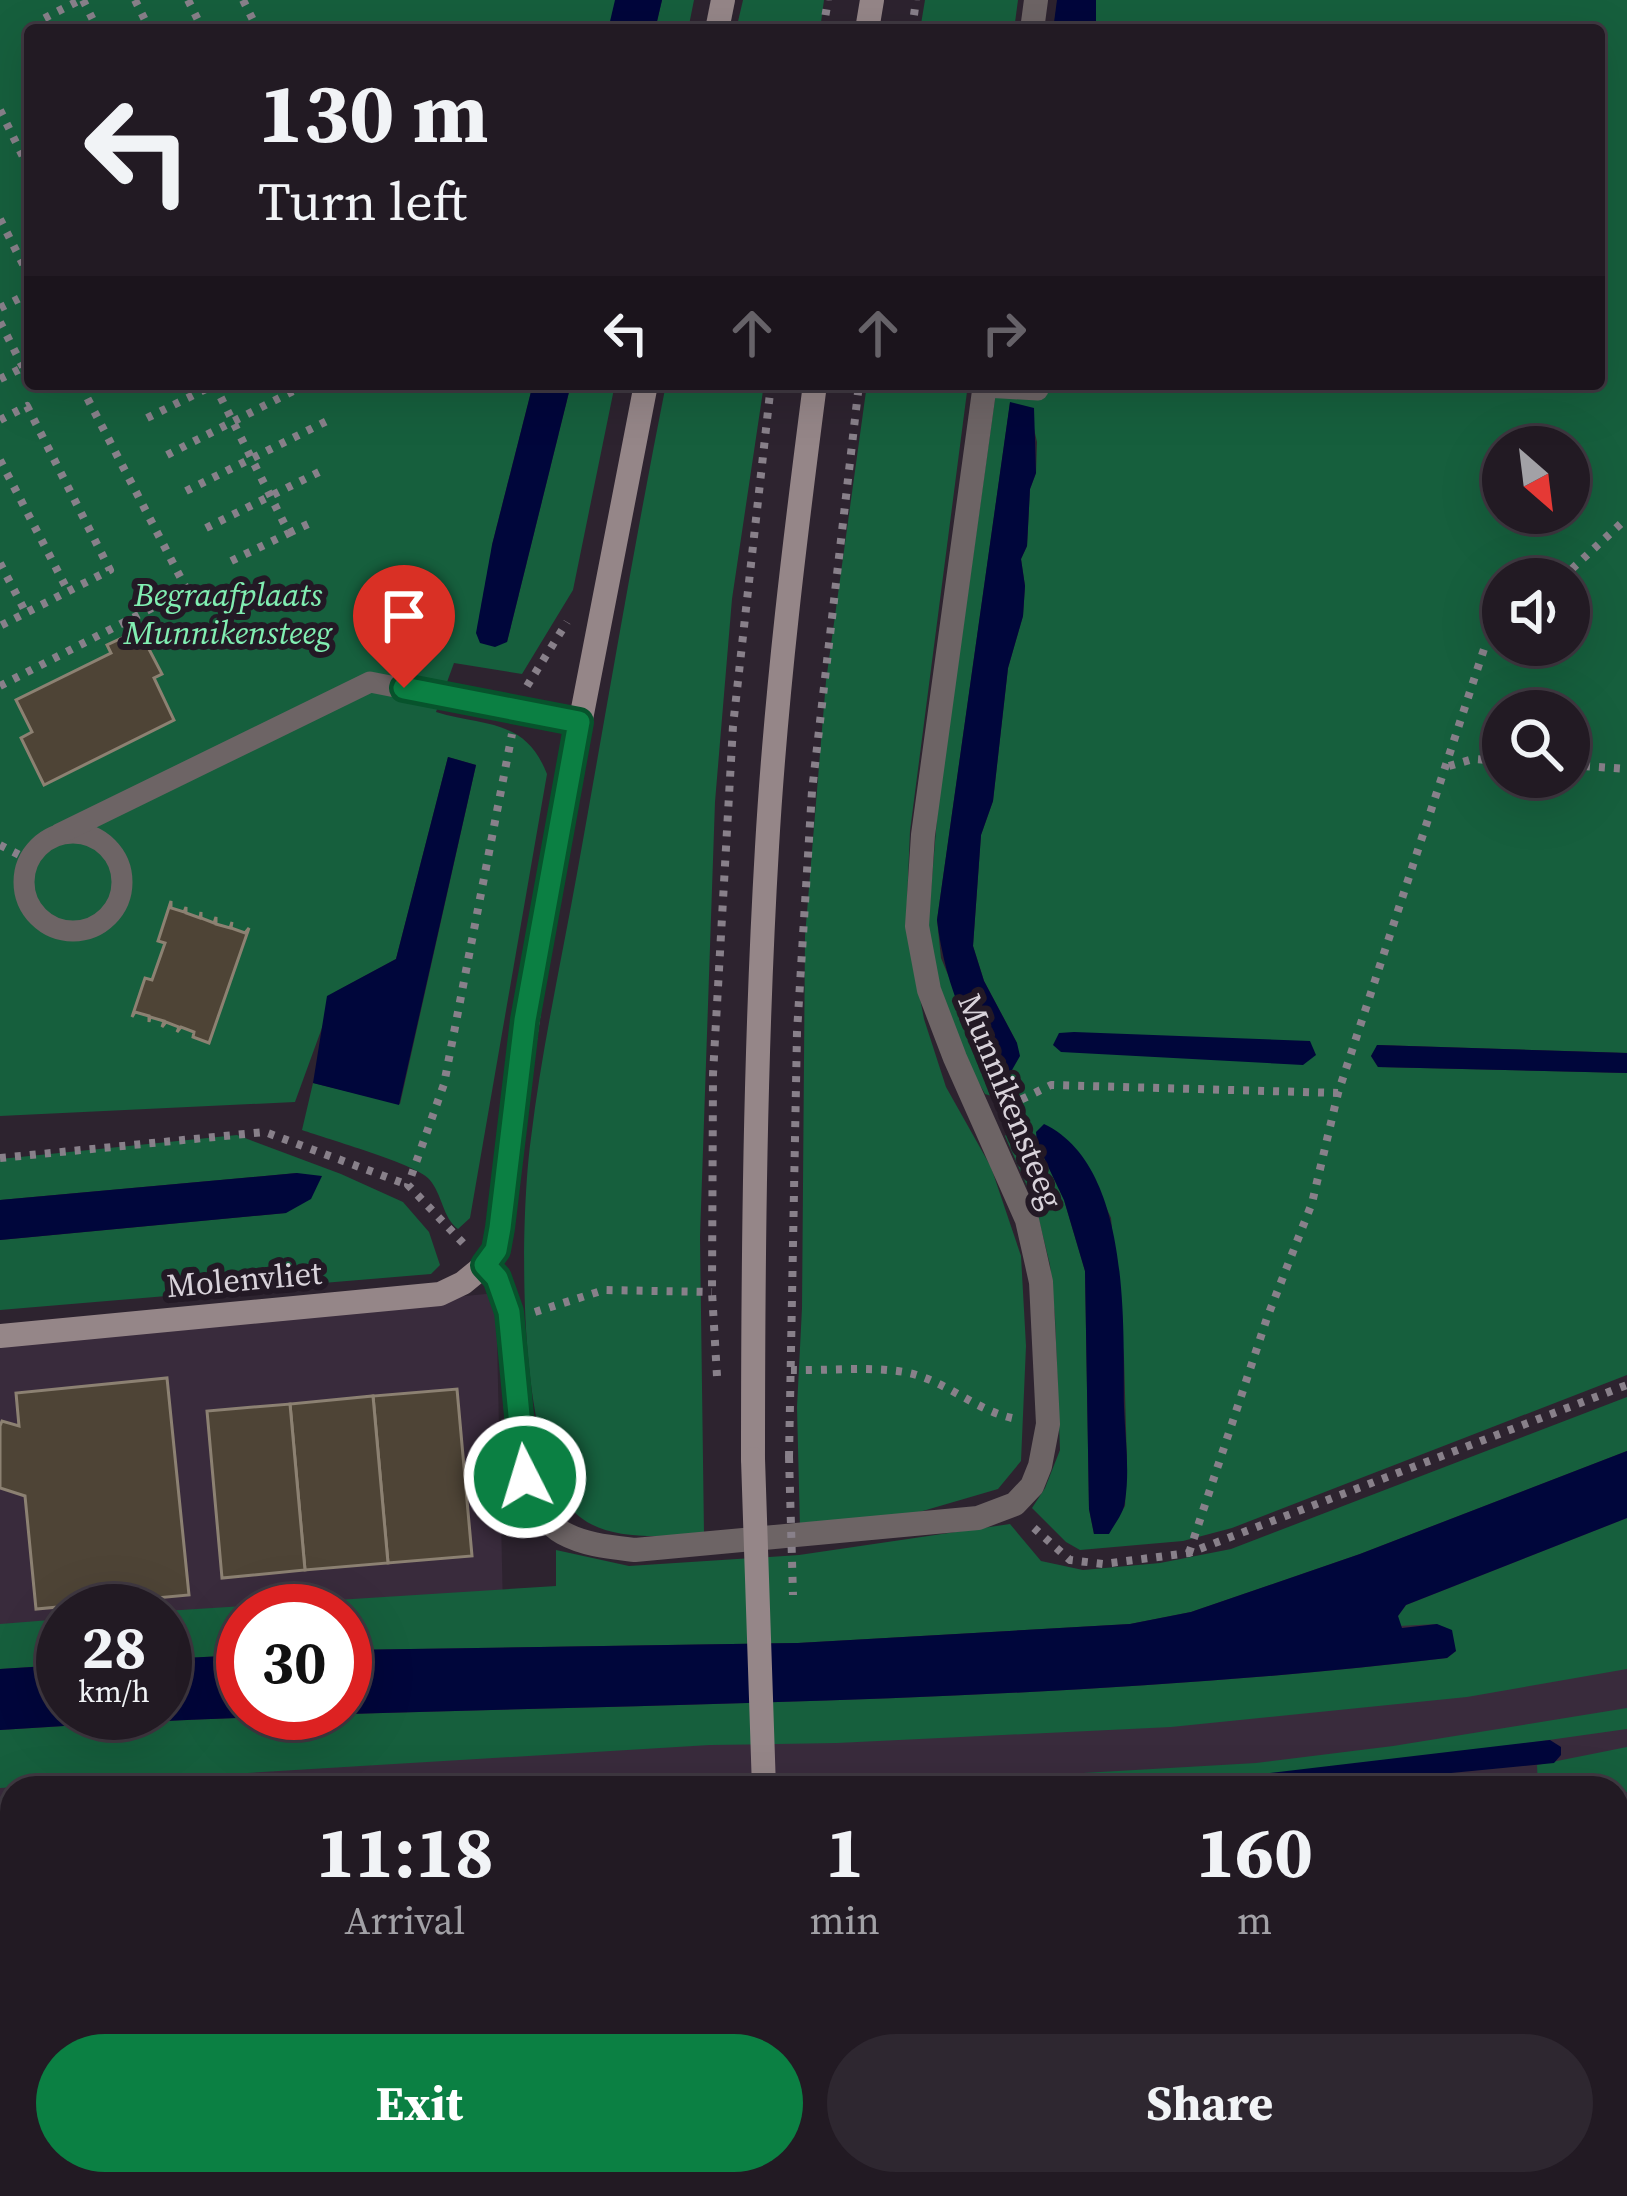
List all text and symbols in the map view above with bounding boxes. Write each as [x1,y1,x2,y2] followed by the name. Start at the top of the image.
[258,55,489,170] text: 130 m
[60,72,216,228] icon: left
[258,164,467,238] text: Turn left
[593,300,659,366] icon: left
[719,300,785,366] icon: ahead
[845,300,911,366] icon: ahead
[971,300,1037,366] icon: right
[1482,426,1590,534] north arrow
[1482,426,1590,798] map controls
[1482,558,1590,666] button: sound
[353,565,455,688] pin
[123,572,333,655] park label: Begraafplaats Munnikensteeg
[371,583,437,649] icon: arrive
[1482,690,1590,798] button: search
[947,987,1075,1215] street label: Munnikensteeg
[164,1250,324,1308] street label: Molenvliet
[462,1414,588,1540] position arrow
[216,1584,372,1740] speed limit sign: 30
[81,1606,147,1688] text: 28
[78,1671,150,1712] text: km/h
[316,1802,494,1901] text: 11:18
[825,1802,864,1901] text: 1
[1196,1802,1313,1901] text: 160
[345,1894,465,1947] text: Arrival
[810,1894,880,1947] text: min
[1237,1894,1272,1947] text: m
[36,2034,803,2172] button: Exit
[827,2034,1593,2172] button: Share

